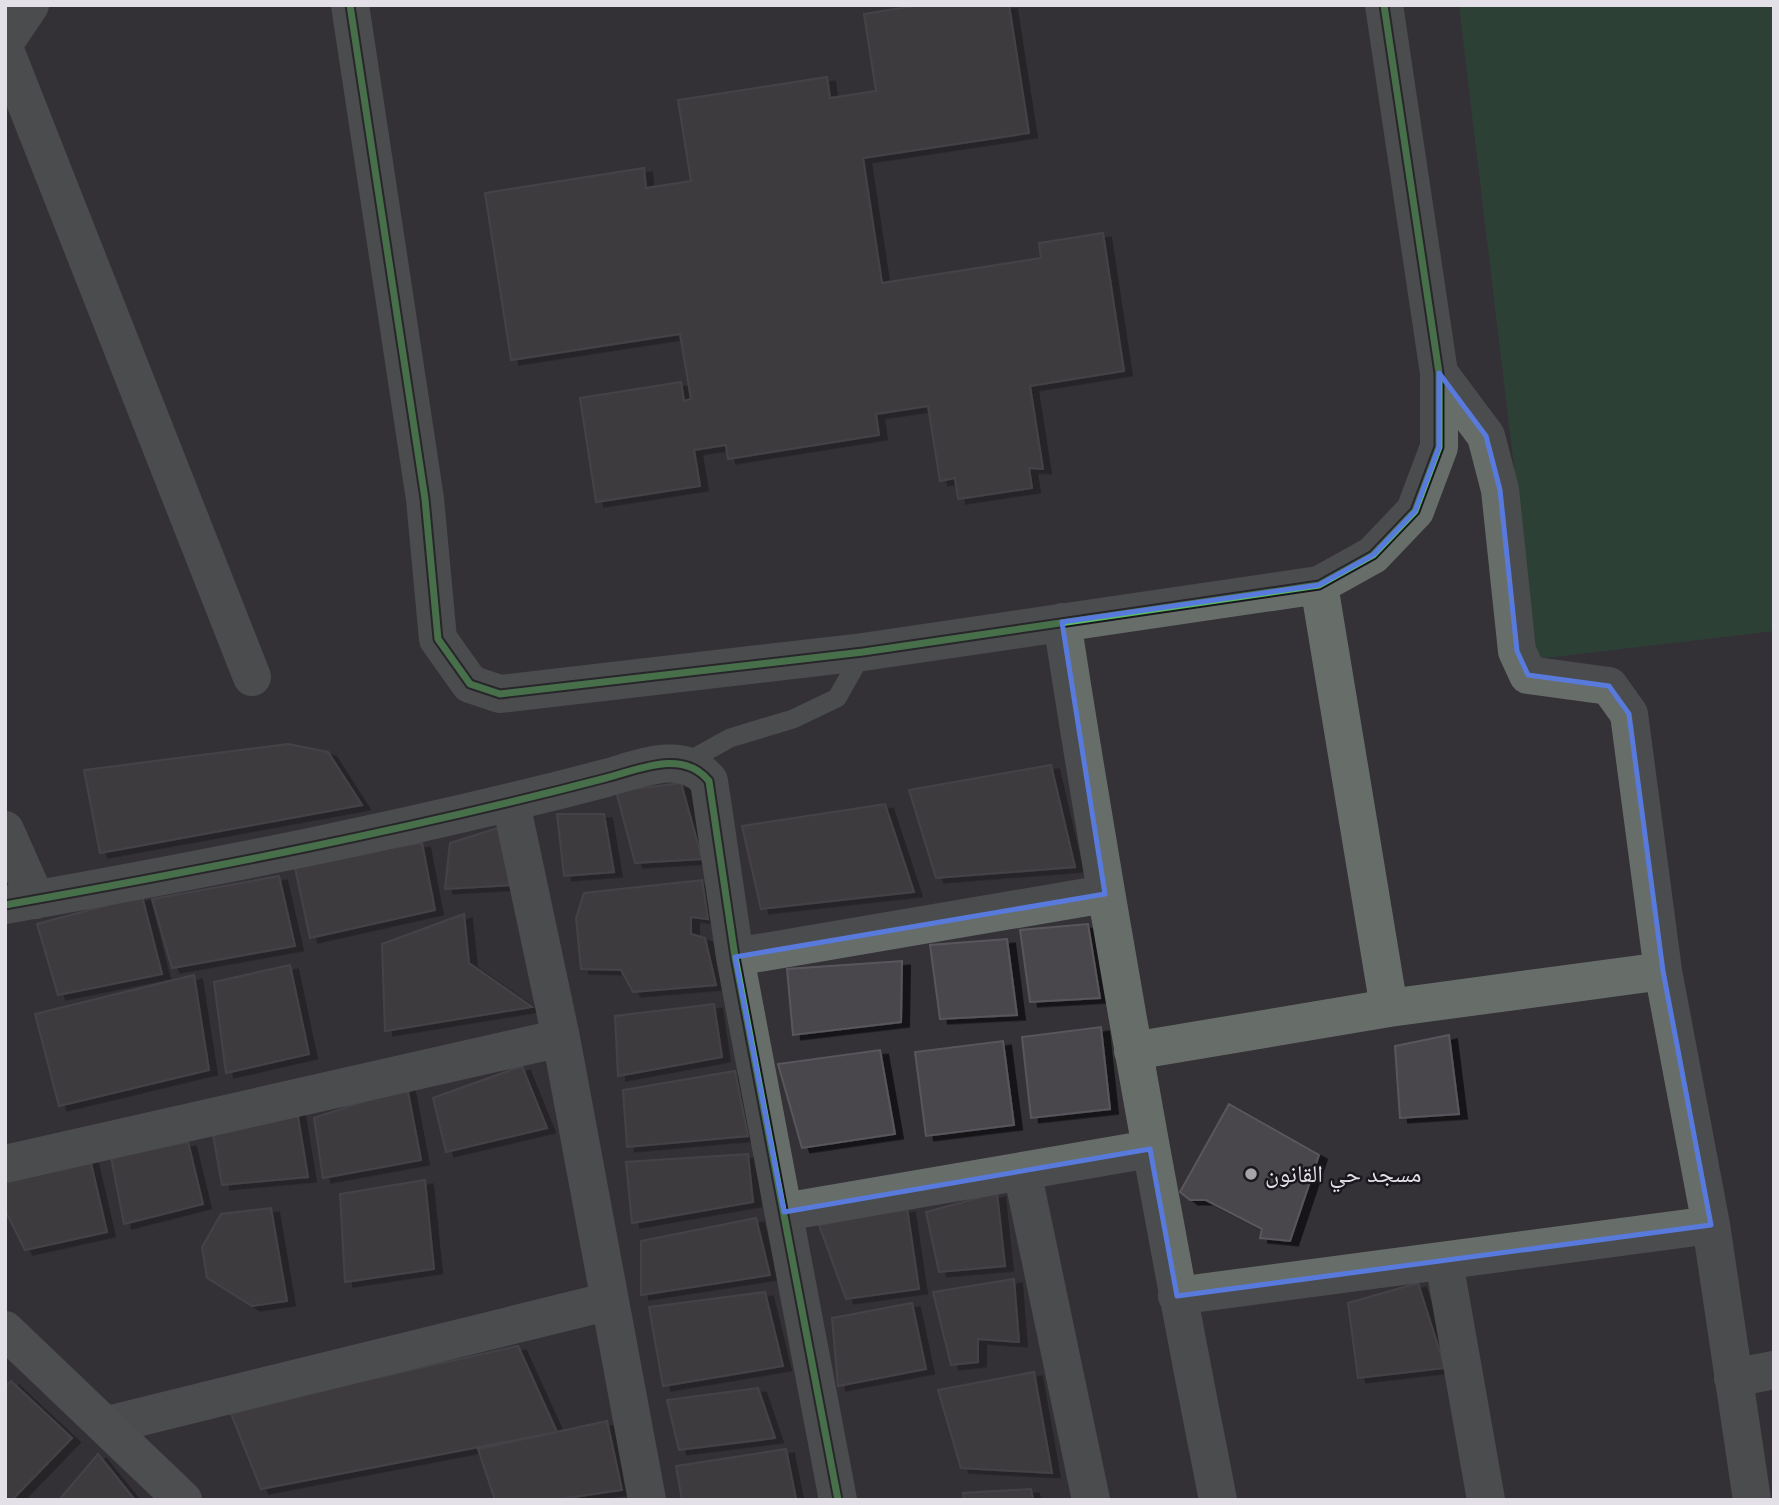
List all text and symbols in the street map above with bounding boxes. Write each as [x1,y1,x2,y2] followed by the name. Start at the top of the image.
[1265,1156,1422,1193] place label: مسجد حي القانون
[1243,1166,1259,1182] marker: مسجد حي القانون

